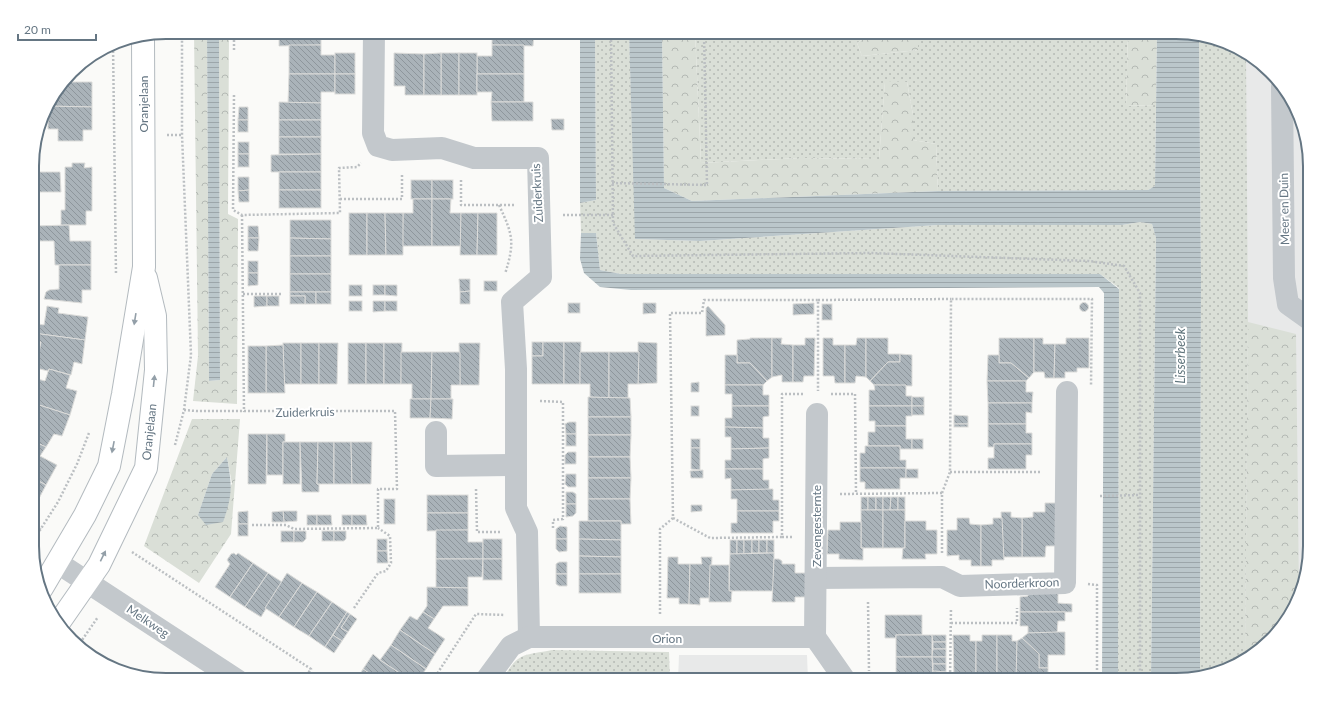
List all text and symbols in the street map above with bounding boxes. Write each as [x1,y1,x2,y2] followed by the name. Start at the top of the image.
[18,16,96,42] scale bar
[24,22,51,37] text: 20 m
[136,75,151,133] street label: Oranjelaan
[528,163,546,223] street label: Zuiderkruis
[1276,173,1292,245] street label: Meer en Duin
[132,313,138,325] one-way arrow
[1172,327,1188,384] water label: Lisserbeek
[151,375,158,387] one-way arrow
[139,403,159,461] street label: Oranjelaan
[275,404,335,420] street label: Zuiderkruis
[109,441,115,454] one-way arrow
[809,485,824,567] street label: Zevengesternte
[100,551,106,562] one-way arrow
[984,574,1060,592] street label: Noorderkroon
[124,601,172,641] street label: Melkweg
[652,631,682,646] street label: Orion

